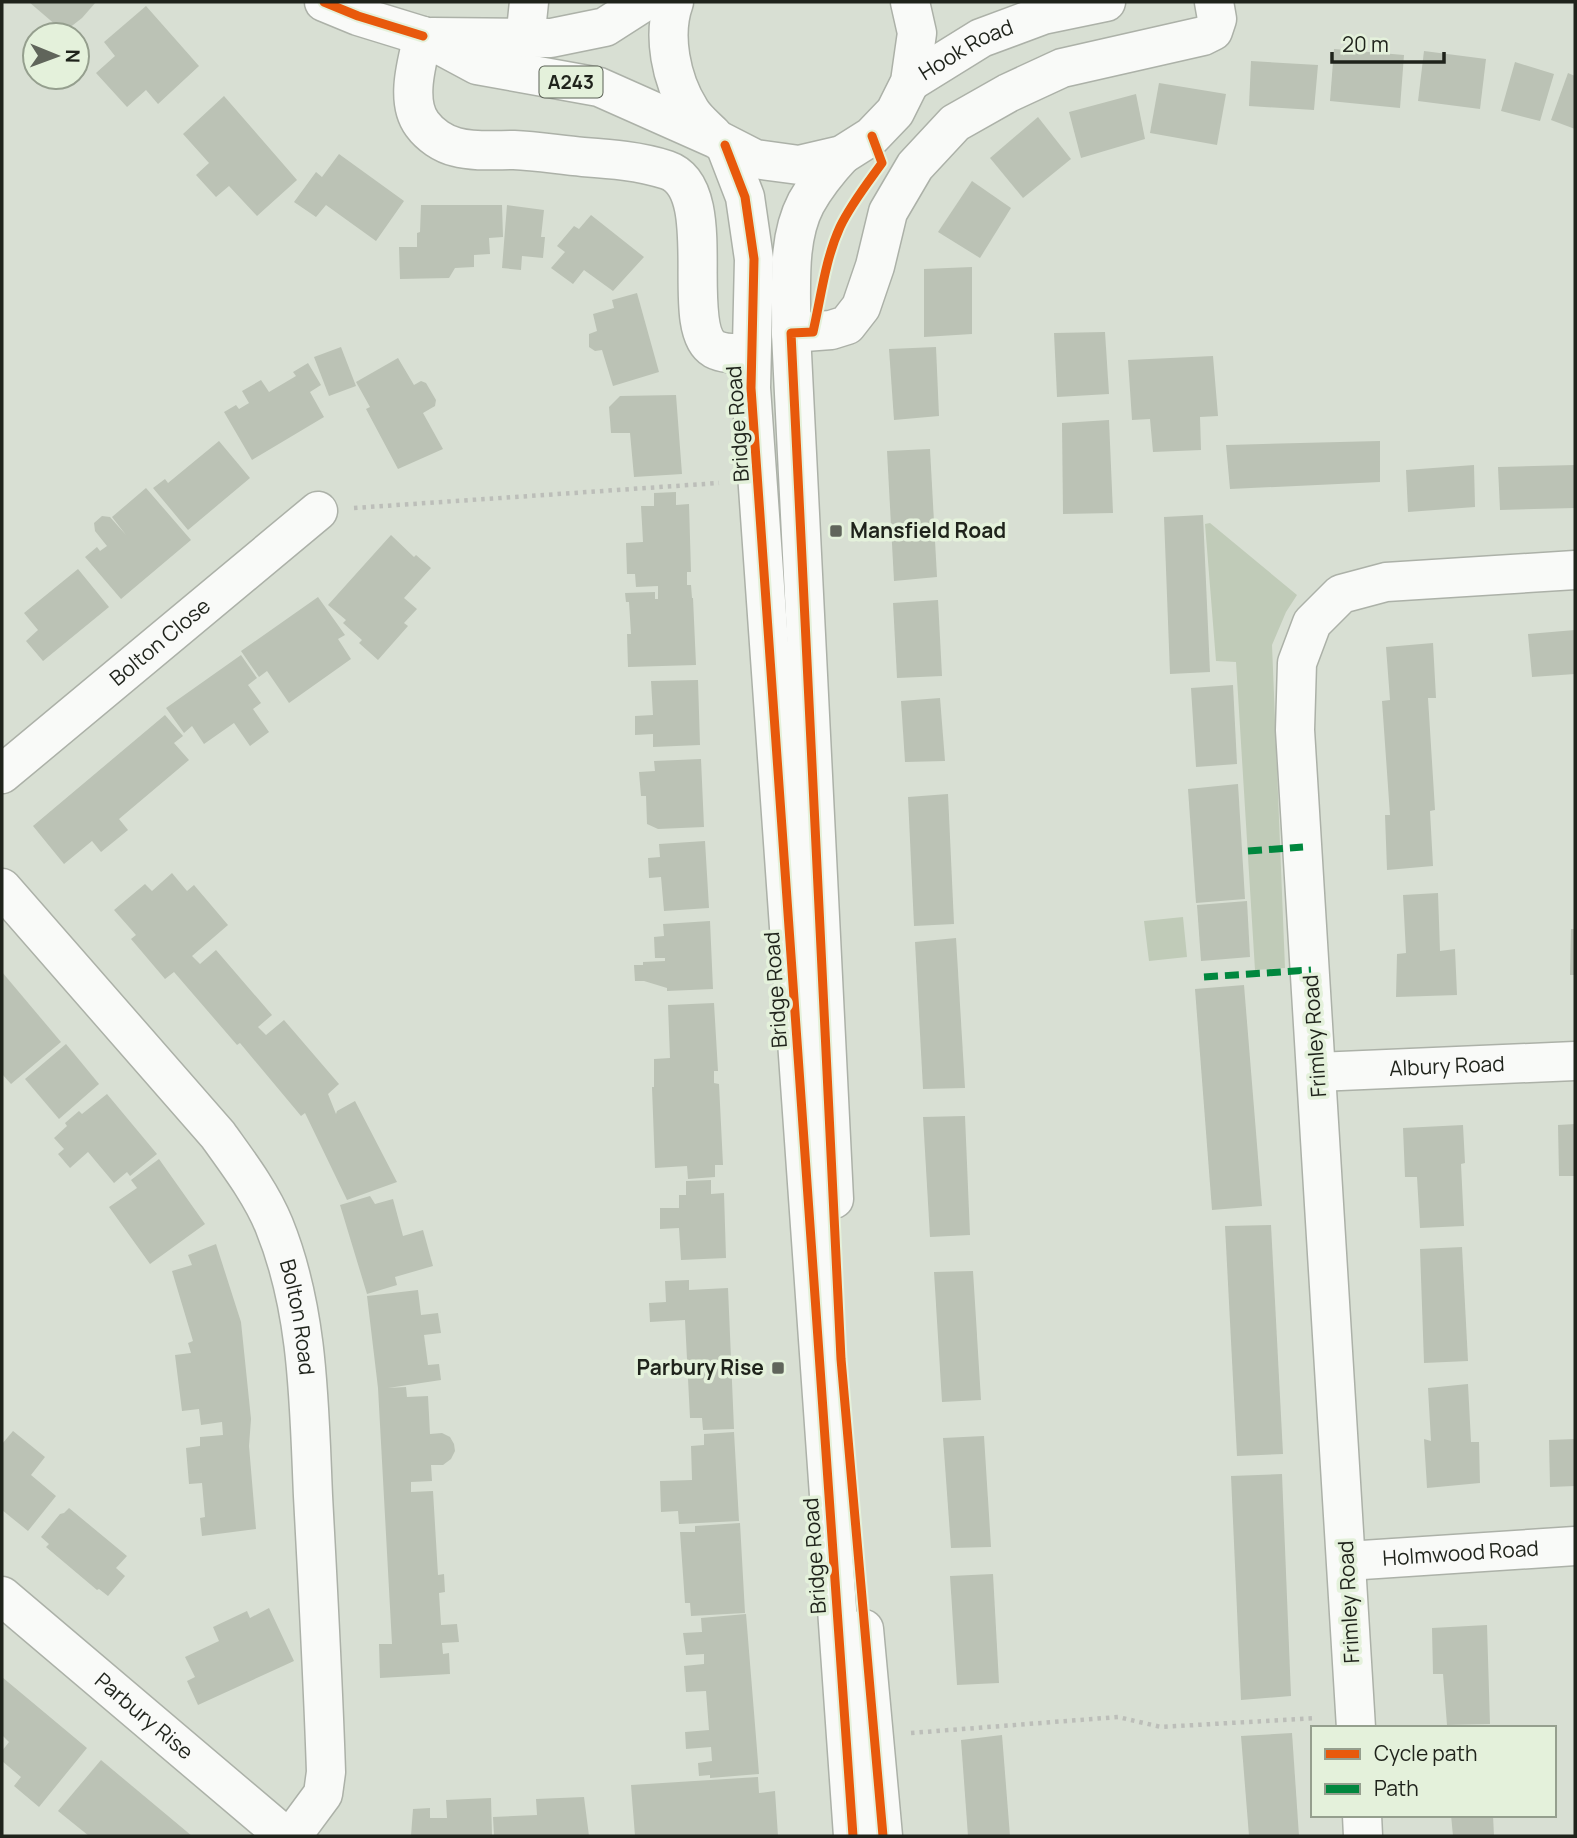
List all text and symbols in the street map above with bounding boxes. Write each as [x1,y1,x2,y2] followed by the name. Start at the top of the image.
[913,12,1017,86] street label: Hook Road
[21,21,91,91] north arrow
[1332,21,1444,65] scale bar
[1342,30,1389,58] text: 20 m
[60,49,86,63] text: N
[540,66,602,97] road number: A243
[719,365,755,483] street label: Bridge Road
[850,516,1006,544] place label: Mansfield Road
[828,523,844,539] marker: Mansfield Road
[104,591,216,692] street label: Bolton Close
[757,931,793,1049] street label: Bridge Road
[1296,974,1332,1098] street label: Frimley Road
[1388,1049,1505,1082] street label: Albury Road
[274,1256,322,1376] street label: Bolton Road
[637,1353,764,1381] place label: Parbury Rise
[770,1360,786,1376] marker: Parbury Rise
[796,1497,832,1615] street label: Bridge Road
[1382,1533,1540,1572] street label: Holmwood Road
[1331,1540,1365,1664] street label: Frimley Road
[89,1666,200,1765] street label: Parbury Rise
[1311,1726,1556,1817] legend
[1374,1739,1477,1767] text: Cycle path
[1374,1774,1419,1802] text: Path

